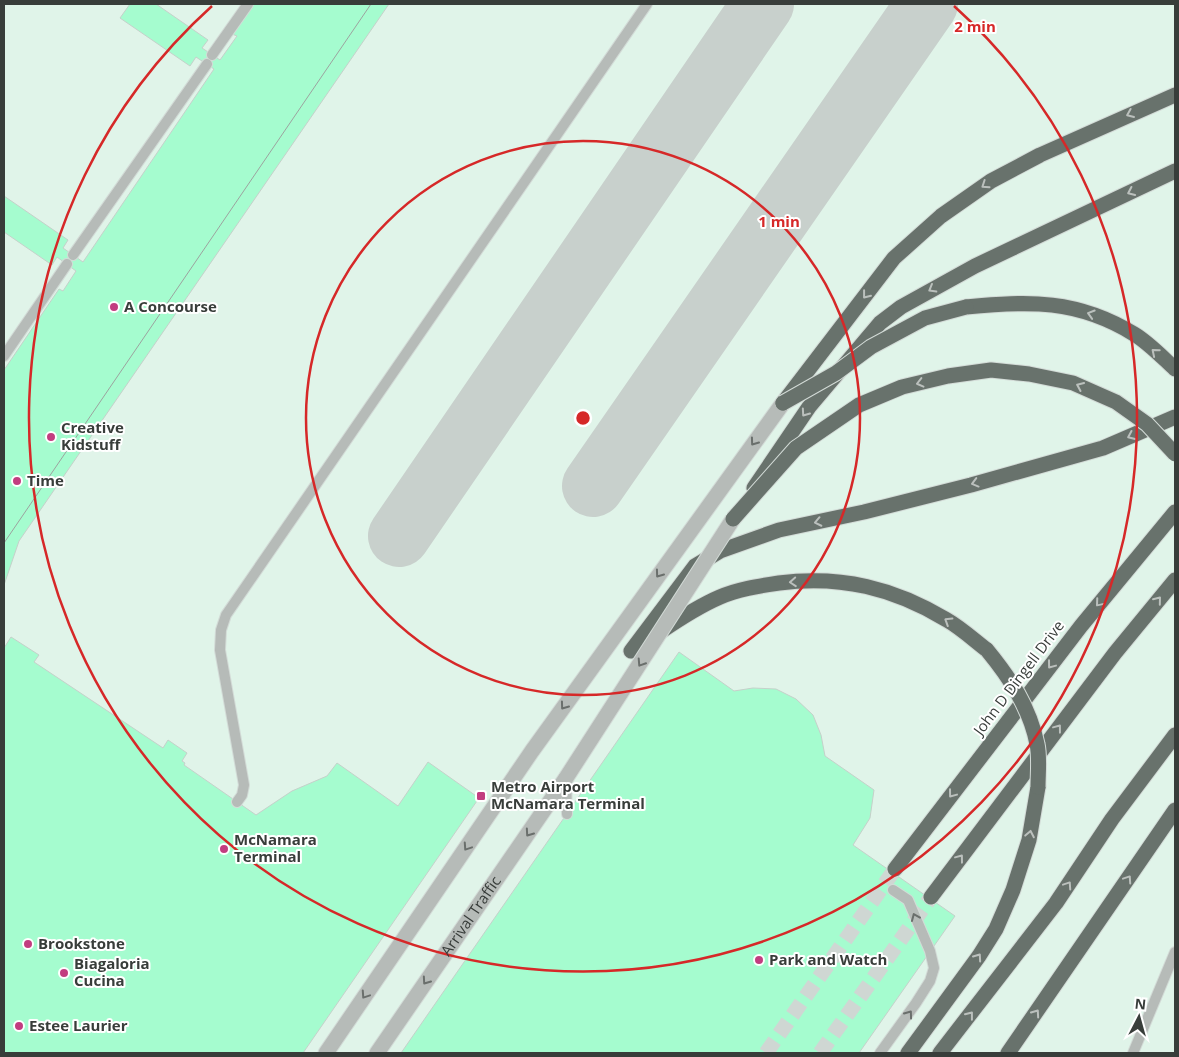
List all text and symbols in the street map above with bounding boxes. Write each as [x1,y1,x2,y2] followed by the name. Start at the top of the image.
[954,16,996,36] text: 2 min
[1126,107,1135,118] one-way arrow
[981,179,991,188] one-way arrow
[1127,186,1136,196] one-way arrow
[758,211,800,231] text: 1 min
[928,282,937,292] one-way arrow
[864,289,872,298] one-way arrow
[124,296,217,316] place label: A Concourse
[108,301,120,313] marker: A Concourse
[1088,310,1096,320] one-way arrow
[1152,348,1161,357] one-way arrow
[917,377,925,387] one-way arrow
[1076,382,1085,393] one-way arrow
[802,408,811,417] one-way arrow
[574,409,592,427] centre of rings
[61,417,124,454] place label: Creative Kidstuff
[1127,430,1136,441] one-way arrow
[45,431,57,443] marker: Creative Kidstuff
[751,437,760,446] one-way arrow
[27,470,64,490] place label: Time
[11,475,23,487] marker: Time
[972,478,980,488] one-way arrow
[813,517,822,527] one-way arrow
[656,568,665,578] one-way arrow
[789,576,797,587] one-way arrow
[1097,597,1105,606] one-way arrow
[1153,597,1162,606] one-way arrow
[967,616,1068,740] street label: John D Dingell Drive
[944,618,953,627] one-way arrow
[637,658,647,667] one-way arrow
[1048,659,1057,669] one-way arrow
[561,700,570,710] one-way arrow
[1053,725,1061,734] one-way arrow
[491,776,645,813] place label: Metro Airport McNamara Terminal
[949,788,958,798] one-way arrow
[475,790,487,802] marker: Metro Airport McNamara Terminal
[526,827,535,837] one-way arrow
[234,829,317,866] place label: McNamara Terminal
[1024,829,1034,838] one-way arrow
[464,841,473,850] one-way arrow
[218,843,230,855] marker: McNamara Terminal
[955,855,963,864] one-way arrow
[436,872,505,960] street label: Arrival Traffic
[1122,876,1132,885] one-way arrow
[1062,882,1071,891] one-way arrow
[911,913,922,922] one-way arrow
[38,933,125,953] place label: Brookstone
[22,938,34,950] marker: Brookstone
[769,949,887,969] place label: Park and Watch
[74,953,150,990] place label: Biagaloria Cucina
[972,953,981,963] one-way arrow
[753,954,765,966] marker: Park and Watch
[58,967,70,979] marker: Biagaloria Cucina
[423,976,433,985] one-way arrow
[362,989,371,999] one-way arrow
[1114,992,1164,1042] north arrow
[1134,994,1147,1014] text: N
[1030,1009,1039,1019] one-way arrow
[903,1010,912,1020] one-way arrow
[964,1012,972,1021] one-way arrow
[29,1015,128,1035] place label: Estee Laurier
[13,1020,25,1032] marker: Estee Laurier

